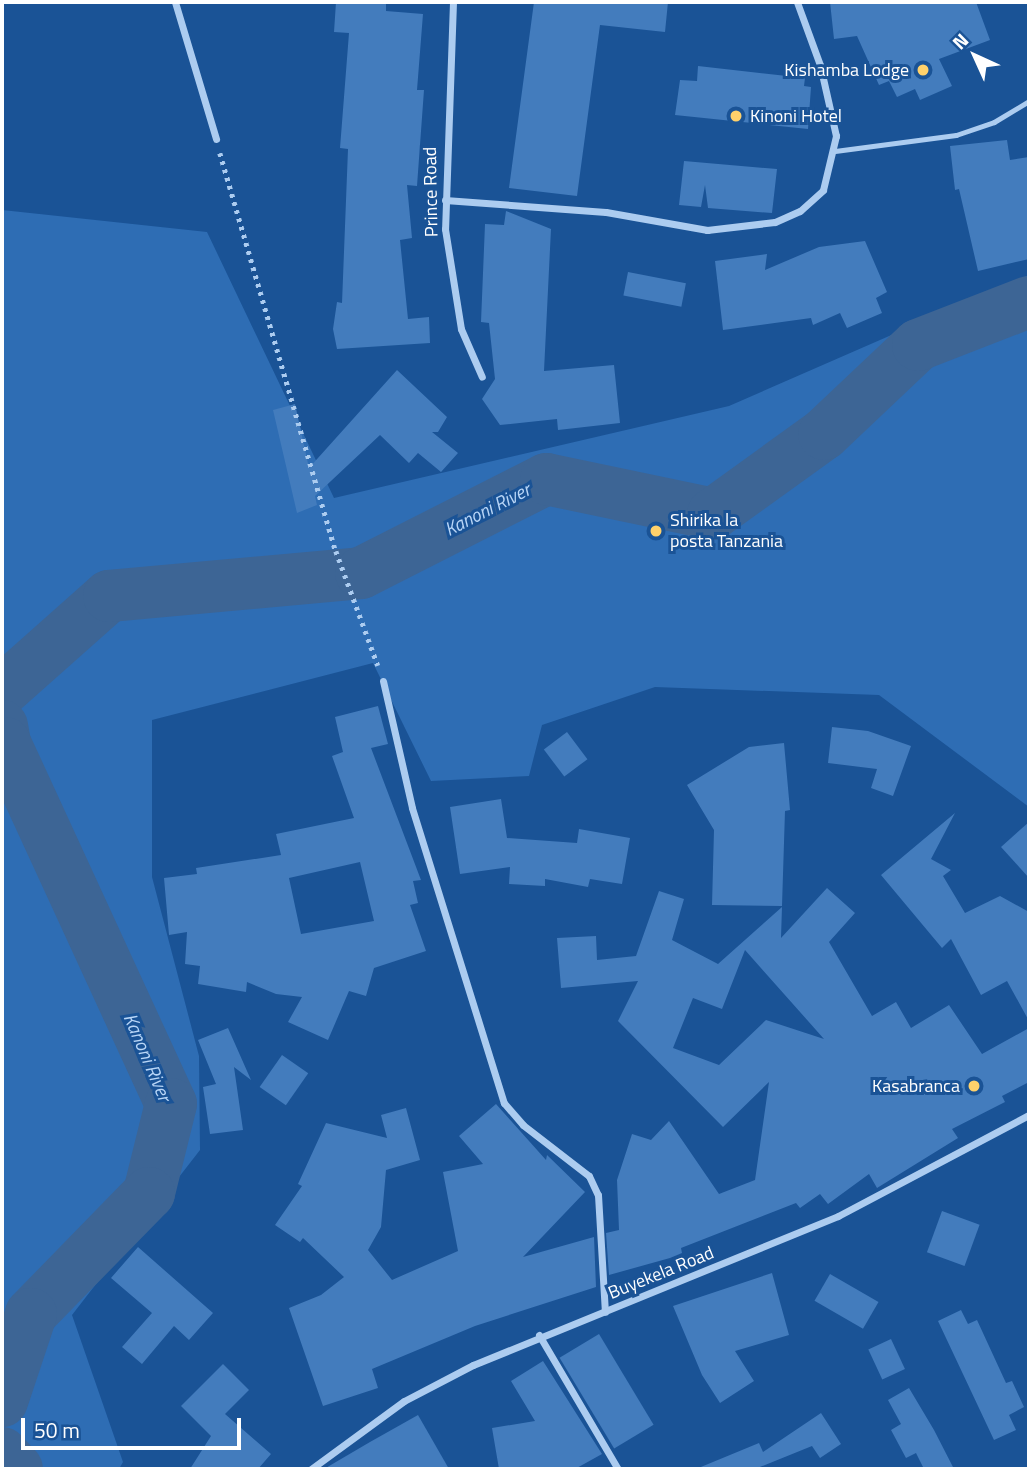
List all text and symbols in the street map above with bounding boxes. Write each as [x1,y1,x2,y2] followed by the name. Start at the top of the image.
[940,21,1010,91] north arrow
[945,26,975,56] text: N
[784,59,909,81] place label: Kishamba Lodge
[915,62,931,78] marker: Kishamba Lodge
[750,105,842,127] place label: Kinoni Hotel
[728,108,744,124] marker: Kinoni Hotel
[419,147,443,237] street label: Prince Road
[440,478,534,540] water label: Kanoni River
[670,510,783,552] place label: Shirika la posta Tanzania
[648,523,664,539] marker: Shirika la posta Tanzania
[119,1010,177,1104] water label: Kanoni River
[872,1075,960,1097] place label: Kasabranca
[966,1078,982,1094] marker: Kasabranca
[605,1242,717,1304] street label: Buyekela Road
[24,1404,245,1448] scale bar
[34,1414,80,1446] text: 50 m

